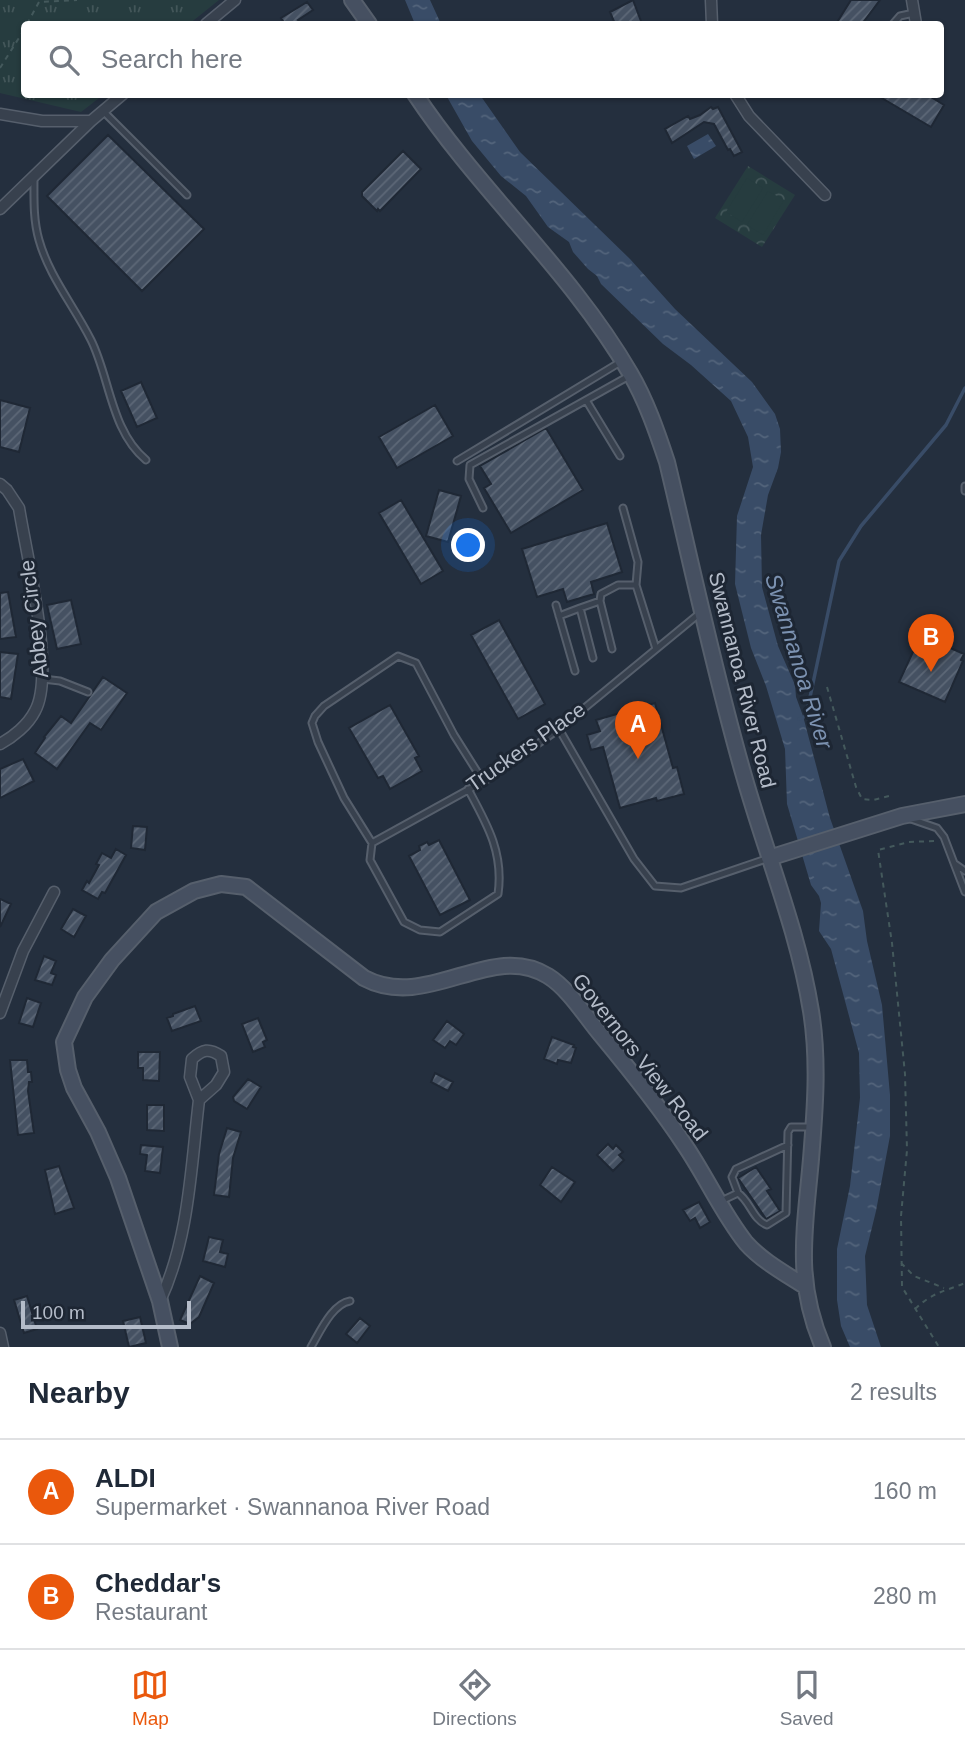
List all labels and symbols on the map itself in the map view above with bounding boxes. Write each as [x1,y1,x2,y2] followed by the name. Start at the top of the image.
[451,528,485,562] your location
[15,559,52,680] street label: Abbey Circle
[704,569,780,790] street label: Swannanoa River Road
[760,570,838,753] water label: Swannanoa River
[908,614,954,672] pin: B
[462,697,589,796] street label: Truckers Place
[615,701,661,759] pin: A
[568,969,713,1145] street label: Governors View Road
[21,1298,191,1330] scale bar

